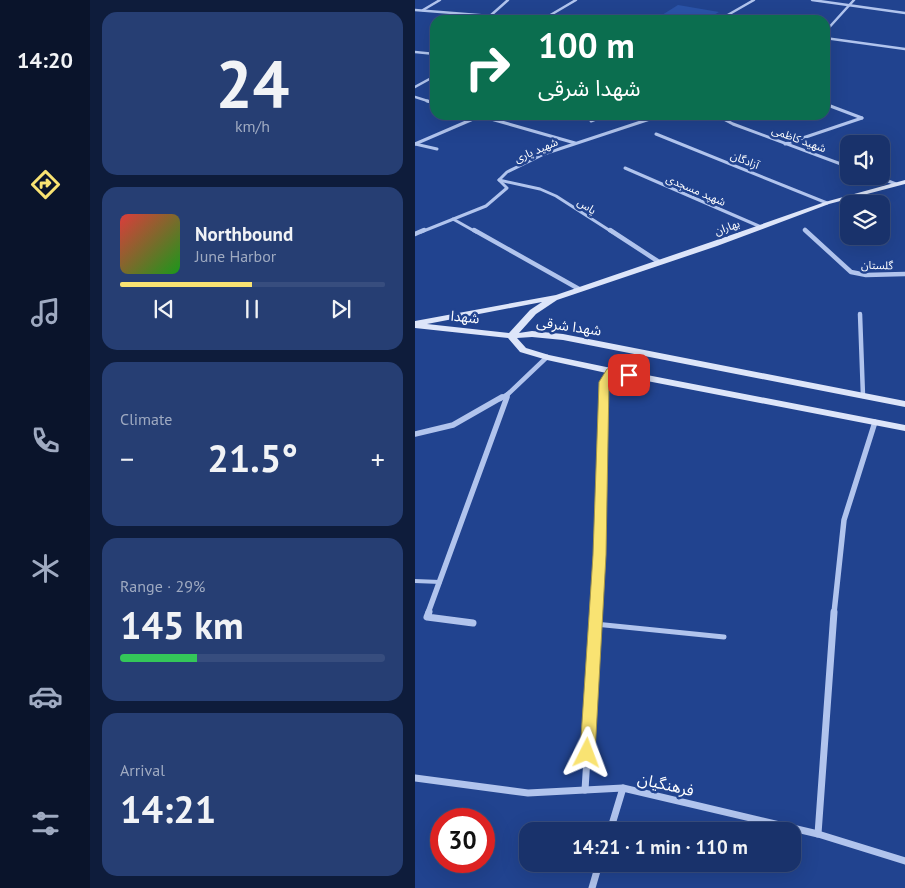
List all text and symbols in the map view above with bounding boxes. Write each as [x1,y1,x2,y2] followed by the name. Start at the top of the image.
[538,22,635,68] text: 100 m
[455,35,520,100] icon: right
[216,41,289,125] text: 24
[17,46,73,74] text: 14:20
[538,74,641,102] text: شهدا شرقی
[235,116,270,136] text: km/h
[770,123,828,155] street label: شهید کاظمی
[512,134,560,165] street label: شهید یاری
[840,135,890,245] map controls
[840,135,890,185] button: sound
[729,148,762,172] street label: آزادگان
[28,167,63,202] icon: directions
[664,171,728,209] street label: شهید مسجدی
[575,195,599,217] street label: یاس
[840,195,890,245] button: layers
[713,216,741,238] street label: بهاران
[195,222,293,246] text: Northbound
[195,246,276,266] text: June Harbor
[861,258,894,272] street label: گلستان
[28,295,63,330] icon: music
[150,295,178,323] icon: previous
[238,295,266,323] icon: pause
[327,295,355,323] icon: next
[450,307,480,327] street label: شهدا
[535,313,603,339] street label: شهدا شرقی
[608,354,650,396] pin
[615,361,643,389] icon: arrive
[120,409,172,429] text: Climate
[28,423,63,458] icon: phone
[207,433,298,482] text: 21.5°
[120,440,134,477] text: −
[371,440,385,477] text: +
[28,551,63,586] icon: climate
[120,576,205,596] text: Range · 29%
[120,600,244,649] text: 145 km
[28,679,63,714] icon: car
[560,726,612,778] position arrow
[120,760,165,780] text: Arrival
[636,768,696,800] street label: فرهنگیان
[120,784,216,833] text: 14:21
[28,806,63,841] icon: filters
[430,808,495,873] speed limit sign: 30
[572,835,748,859] text: 14:21 · 1 min · 110 m

